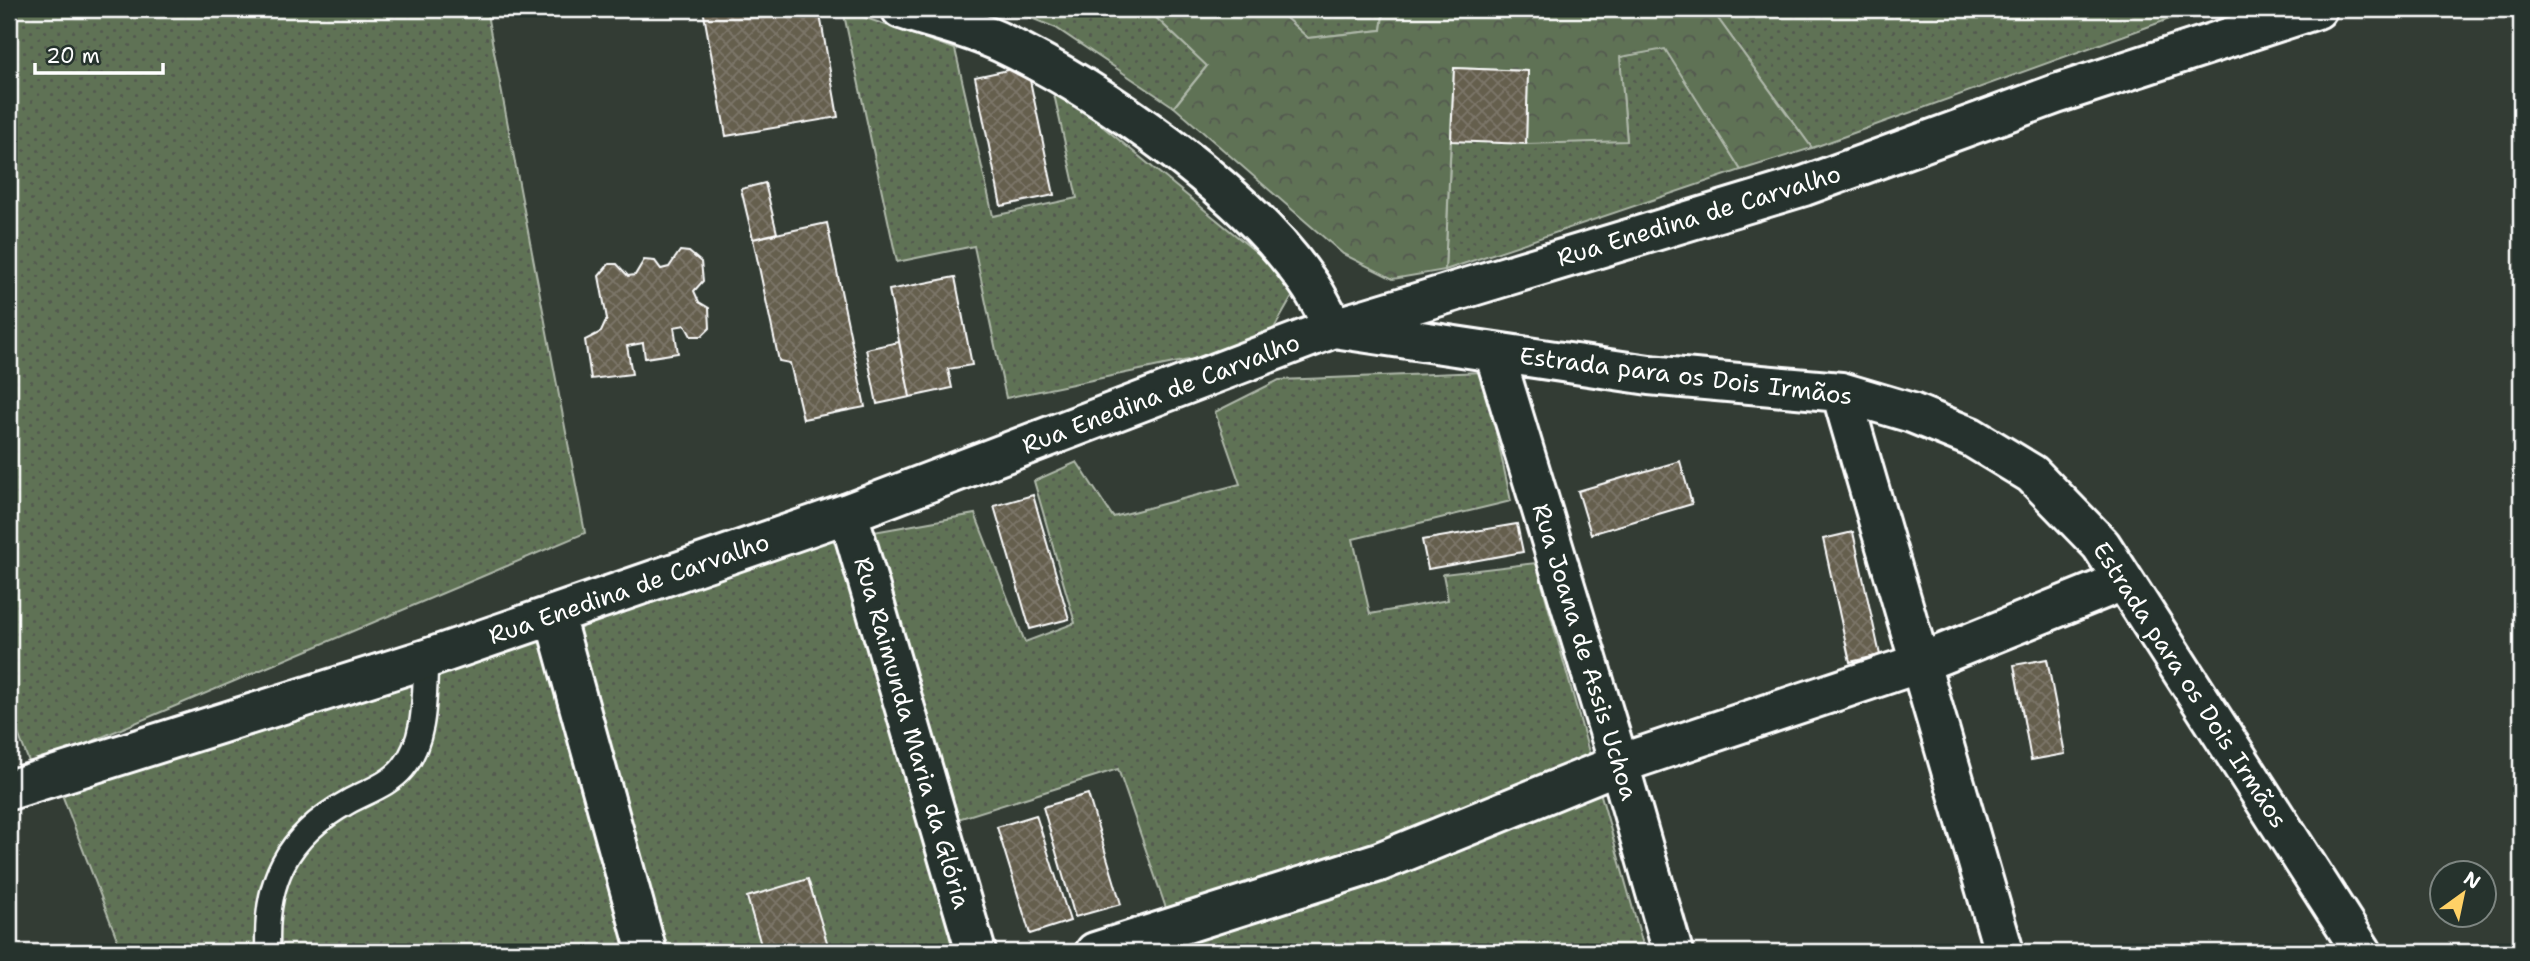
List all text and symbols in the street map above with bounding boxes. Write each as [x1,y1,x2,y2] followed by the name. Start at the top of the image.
[35,32,163,76] scale bar
[46,42,100,70] text: 20 m
[1553,158,1845,274] street label: Rua Enedina de Carvalho
[1018,326,1304,462] street label: Rua Enedina de Carvalho
[1518,340,1854,412] street label: Estrada para os Dois Irmãos
[1525,500,1645,804] street label: Rua Joana de Assis Uchoa
[484,526,774,652] street label: Rua Enedina de Carvalho
[2085,536,2295,834] street label: Estrada para os Dois Irmãos
[846,553,978,913] street label: Rua Raimunda Maria da Glória
[2428,860,2498,930] north arrow
[2459,866,2485,895] text: N

